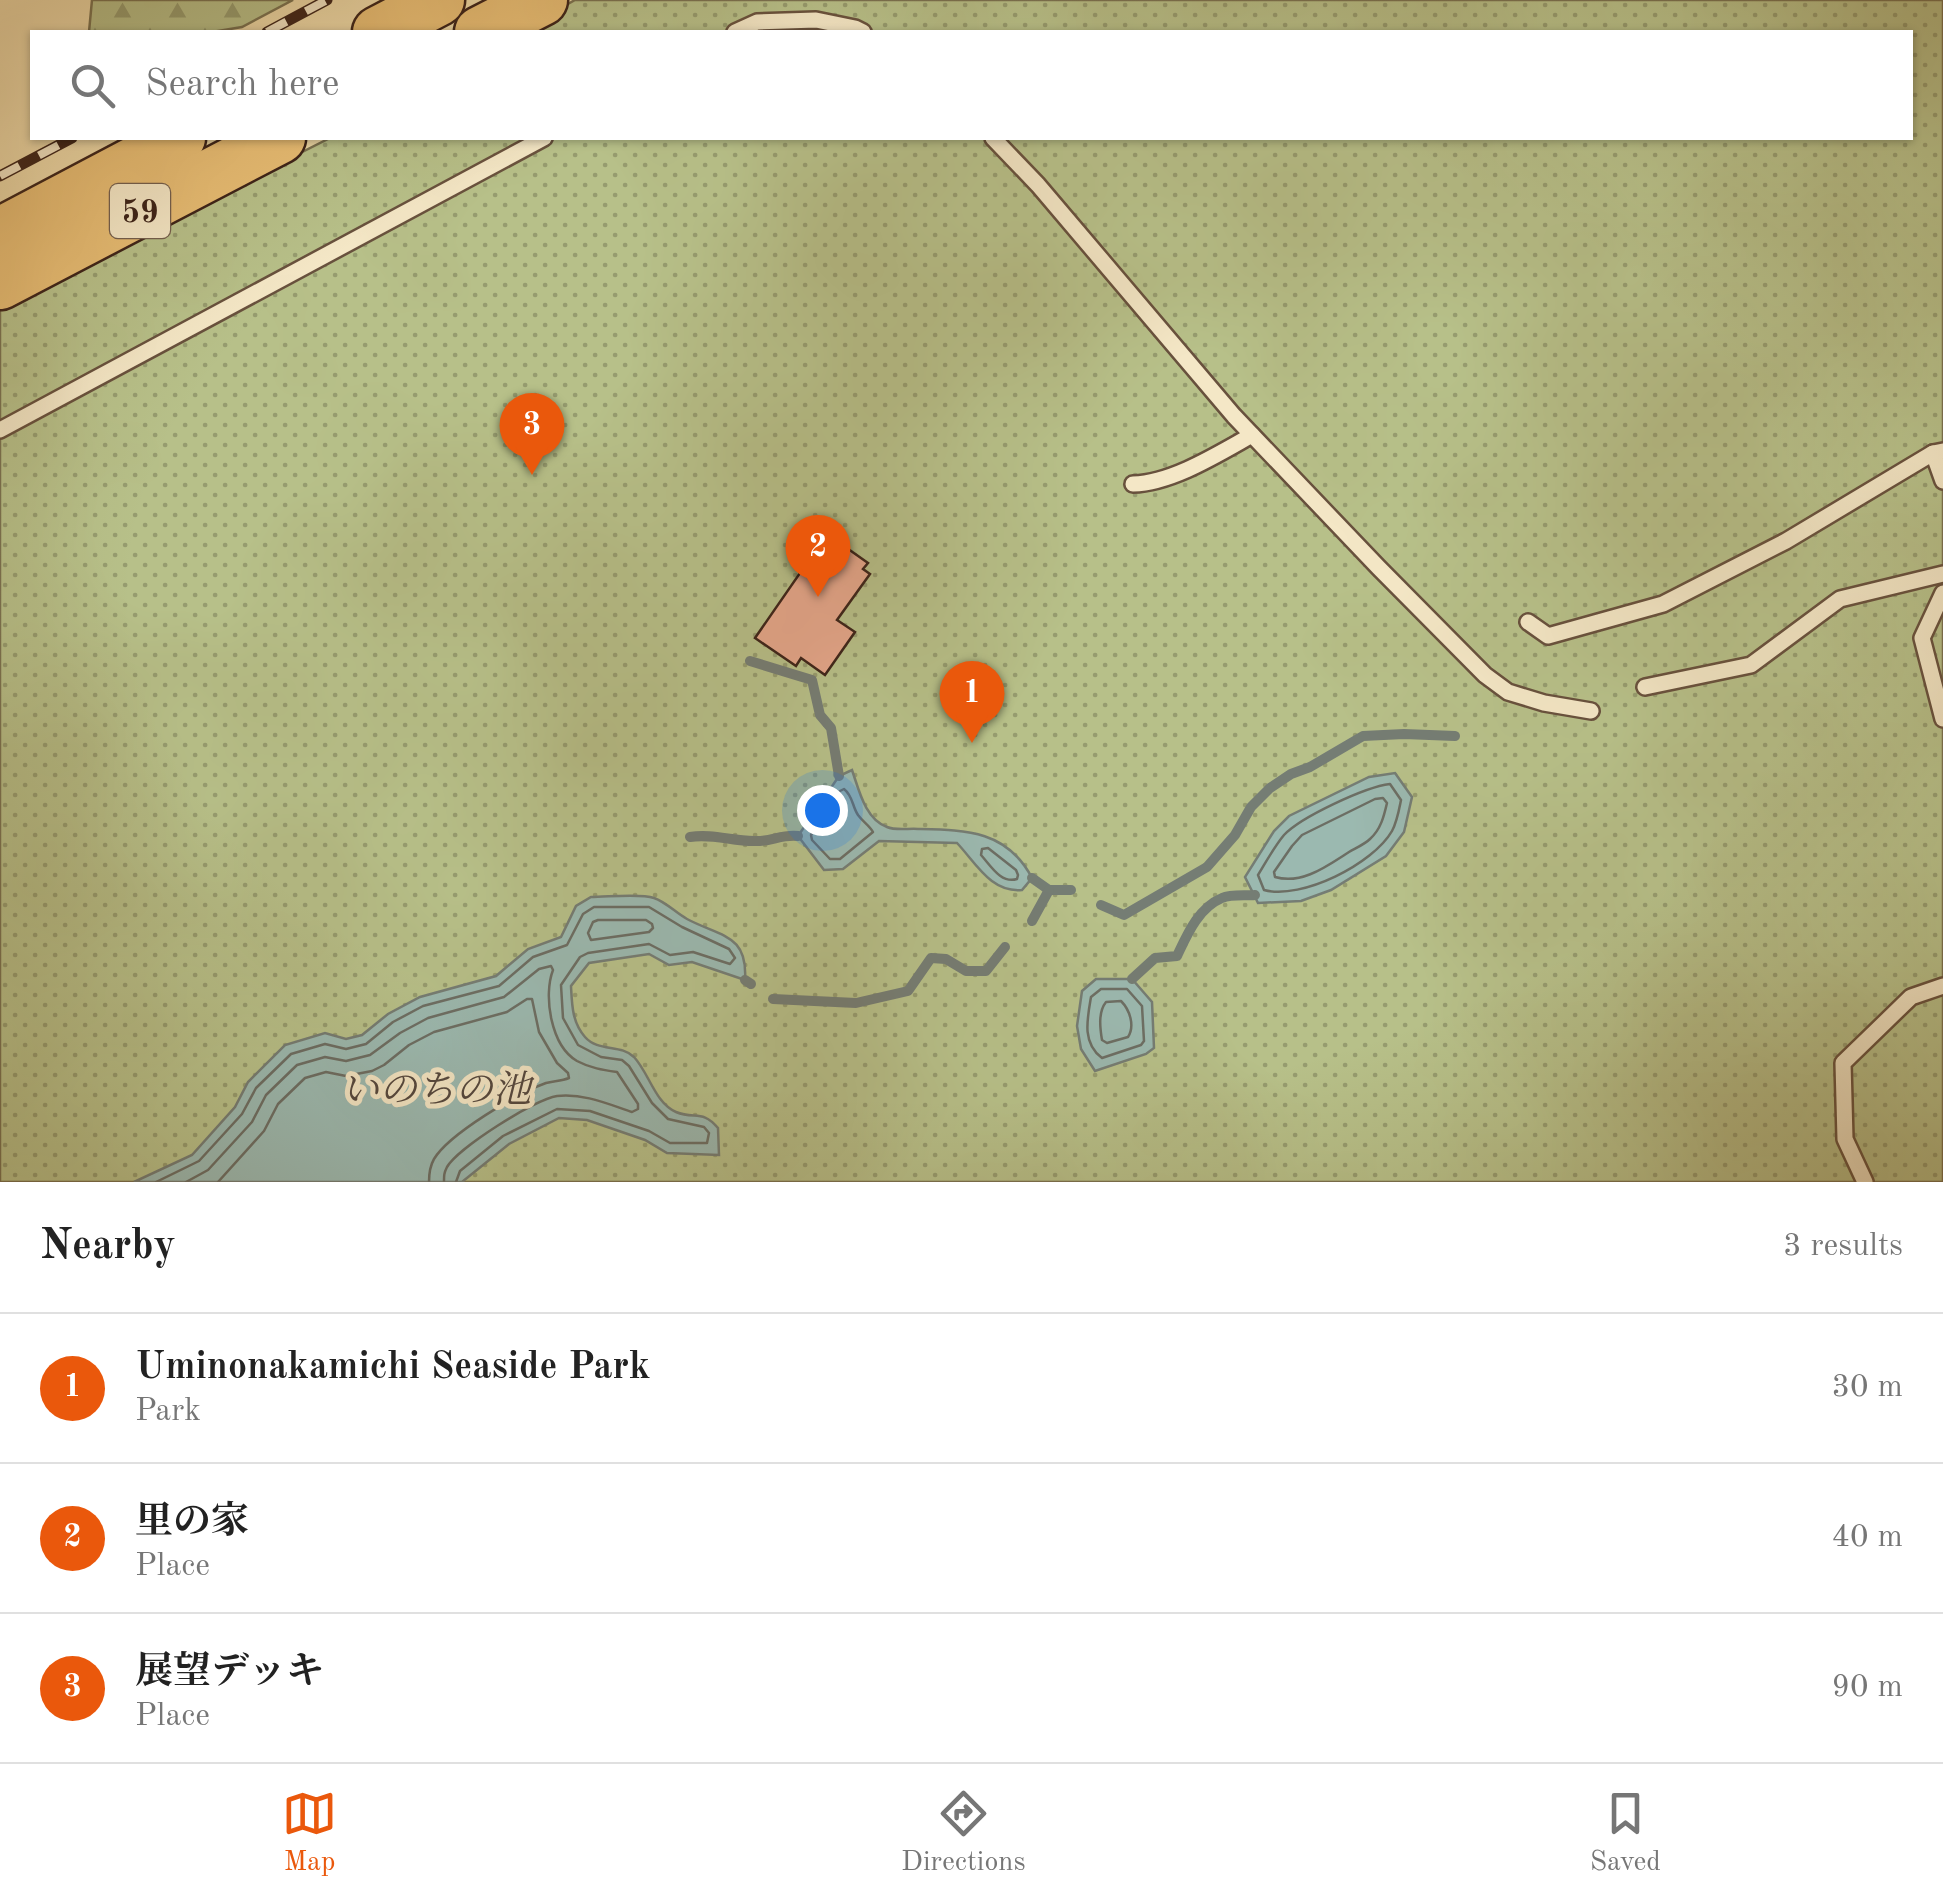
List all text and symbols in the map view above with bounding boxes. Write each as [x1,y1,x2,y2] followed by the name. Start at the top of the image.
[30,30,1913,140] search box
[65,58,120,113] icon: search
[145,66,340,104] text: Search here
[110,184,170,238] road number: 59
[500,392,564,475] pin: 3
[786,514,850,597] pin: 2
[940,660,1004,743] pin: 1
[797,785,848,836] your location
[341,1070,535,1111] water label: いのちの池
[40,1226,176,1268] text: Nearby
[1783,1231,1903,1263] text: 3 results
[135,1349,650,1387] text: Uminonakamichi Seaside Park
[63,1372,82,1404] text: 1
[1832,1372,1903,1404] text: 30 m
[135,1396,201,1428] text: Park
[135,1504,249,1542] text: 里の家
[63,1522,82,1554] text: 2
[1832,1522,1903,1554] text: 40 m
[135,1551,210,1583] text: Place
[135,1654,324,1692] text: 展望デッキ
[63,1672,82,1704] text: 3
[1832,1672,1903,1704] text: 90 m
[135,1701,210,1733] text: Place
[282,1786,337,1881] tab: Map
[901,1786,1026,1881] tab: Directions
[1590,1786,1661,1881] tab: Saved

